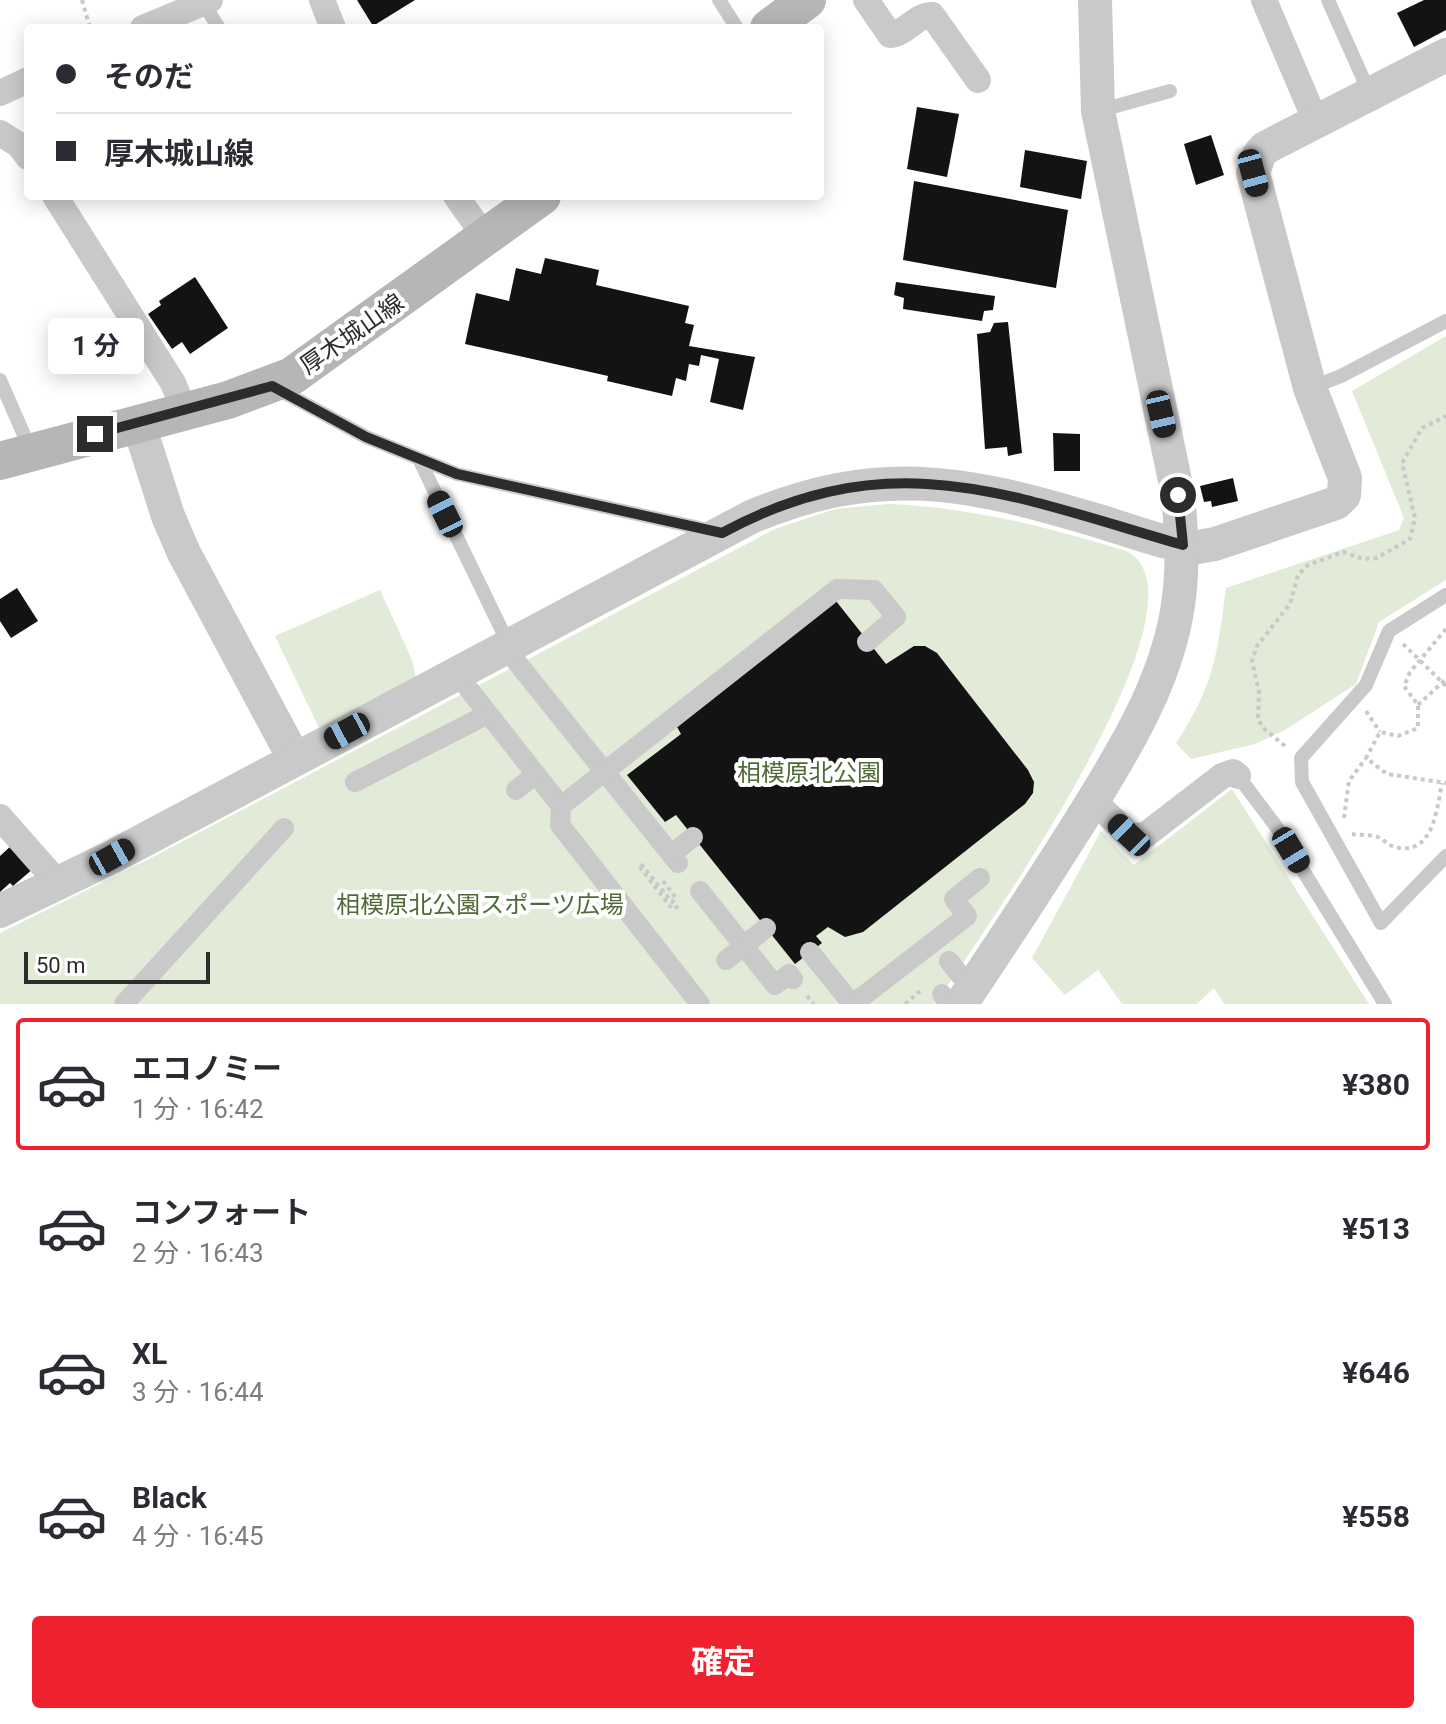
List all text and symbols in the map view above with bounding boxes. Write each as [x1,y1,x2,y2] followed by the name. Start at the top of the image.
[104,59,194,94] text: そのだ
[104,136,254,171] text: 厚木城山線
[1235,147,1271,199] car
[295,288,409,380] street label: 厚木城山線
[47,318,143,374] callout: 1 分
[72,331,120,361] text: 1 分
[1144,388,1178,440] car
[77,416,113,452] route end
[1160,477,1196,513] route start
[424,487,466,541] car
[320,709,374,753] car
[737,759,881,787] park label: 相模原北公園
[1103,810,1155,860] car
[1268,823,1314,877] car
[85,835,139,879] car
[336,891,624,919] park label: 相模原北公園スポーツ広場
[24,948,210,984] scale bar
[36,953,85,978] text: 50 m
[36,1048,108,1120] icon: car
[132,1051,282,1086] text: エコノミー
[1342,1067,1410,1102] text: ¥380
[132,1094,264,1124] text: 1 分 · 16:42
[36,1192,108,1264] icon: car
[132,1195,311,1230] text: コンフォート
[1342,1211,1410,1246] text: ¥513
[132,1238,264,1268] text: 2 分 · 16:43
[36,1336,108,1408] icon: car
[132,1336,167,1371] text: XL
[1342,1355,1410,1390] text: ¥646
[132,1377,264,1407] text: 3 分 · 16:44
[36,1480,108,1552] icon: car
[132,1480,207,1515] text: Black
[1342,1499,1410,1534] text: ¥558
[132,1521,264,1551] text: 4 分 · 16:45
[32,1616,1414,1708] button: 確定

